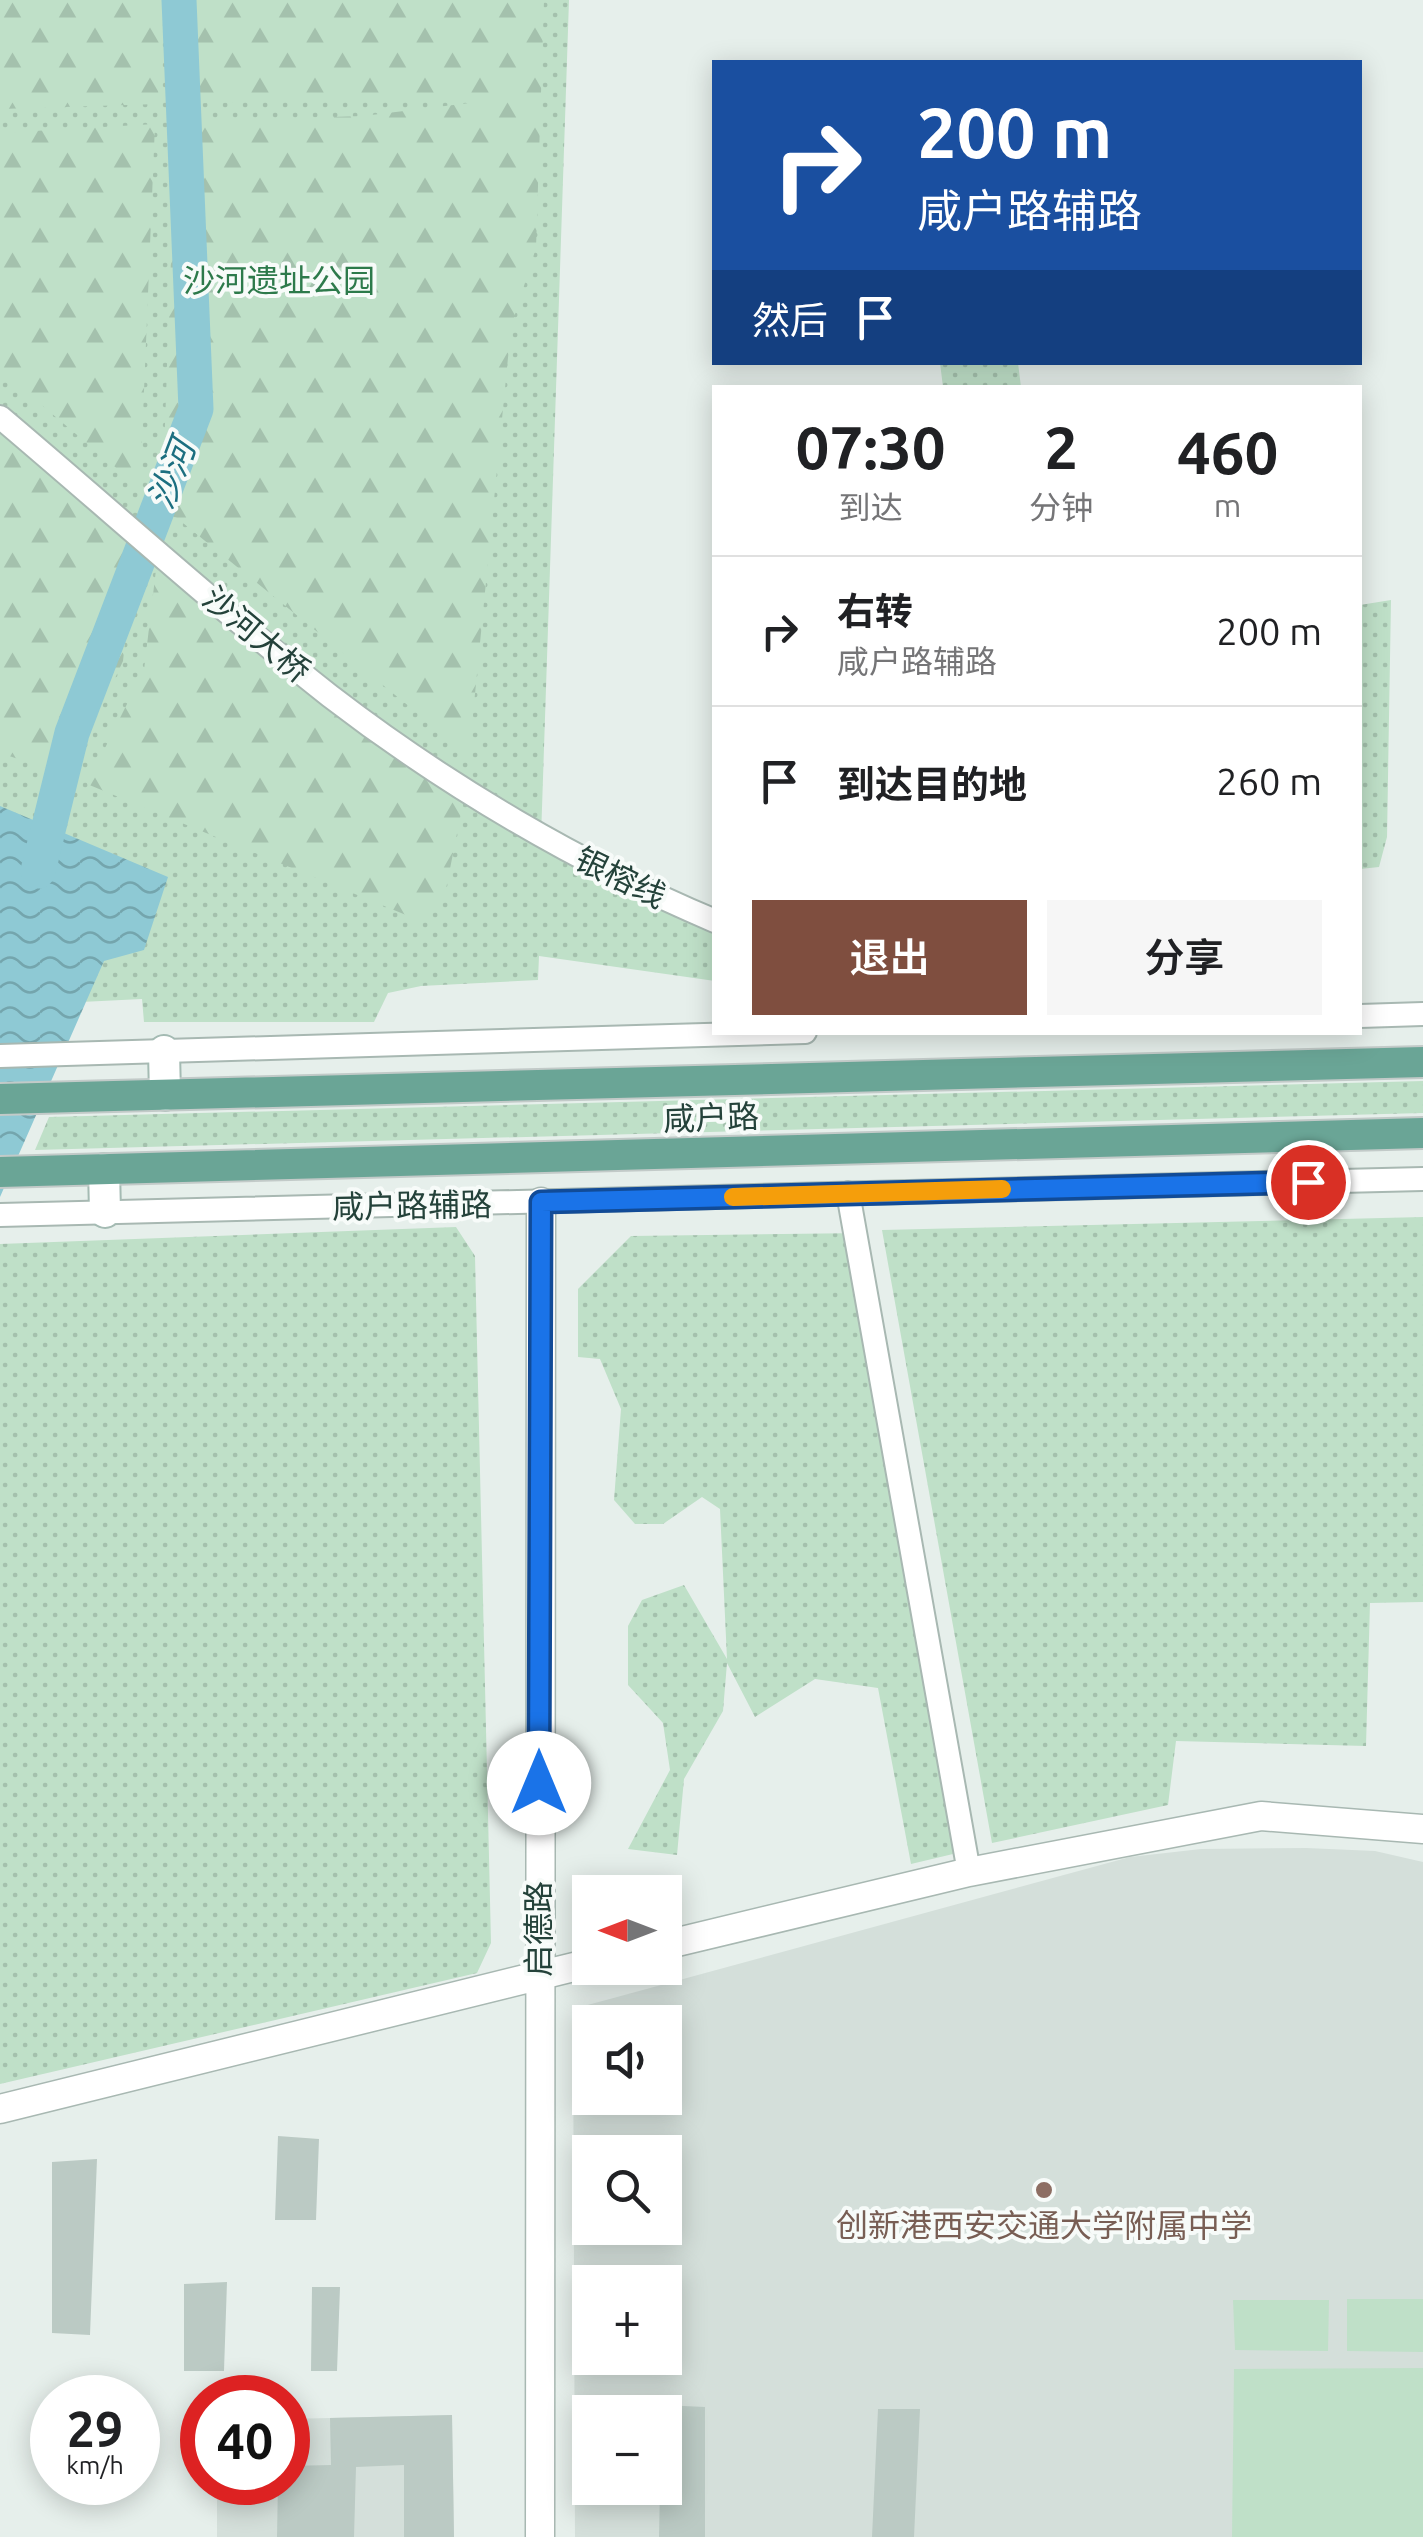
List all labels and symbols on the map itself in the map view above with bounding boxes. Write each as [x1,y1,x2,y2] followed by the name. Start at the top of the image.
[183,262,375,298] park label: 沙河遗址公园
[140,429,204,514] water label: 沙河
[196,579,318,689] street label: 沙河大桥
[570,840,672,914] street label: 银榕线
[662,1097,760,1137] street label: 咸户路
[1266,1140,1351,1225] pin
[332,1186,492,1224] street label: 咸户路辅路
[487,1731,591,1835] position arrow
[572,1875,682,1985] north arrow
[520,1881,556,1977] street label: 启德路
[1033,2179,1055,2201] marker: 创新港西安交通大学附属中学
[836,2207,1252,2243] place label: 创新港西安交通大学附属中学
[180,2375,310,2505] speed limit sign: 40

